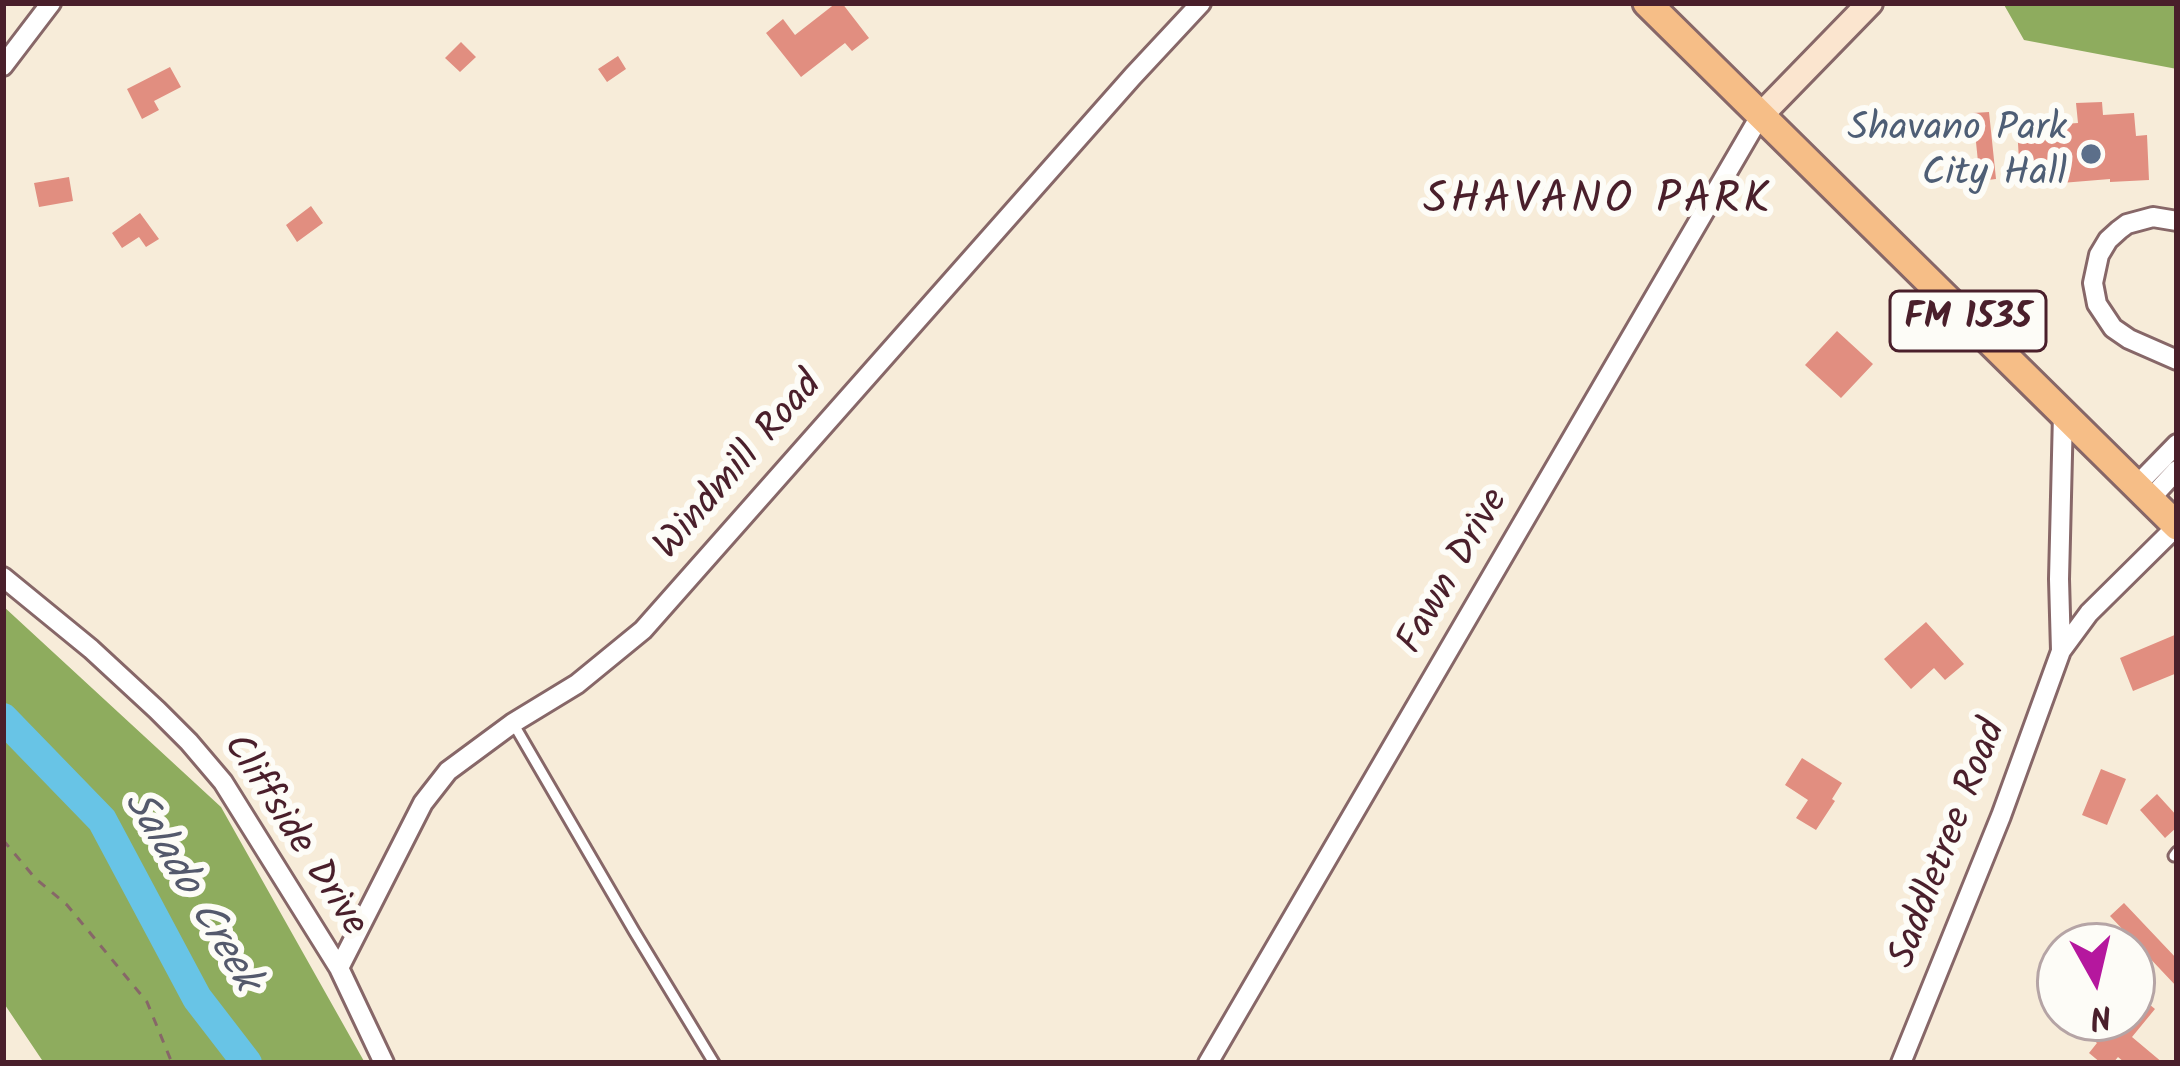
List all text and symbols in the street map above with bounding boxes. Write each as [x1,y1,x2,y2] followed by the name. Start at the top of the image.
[1848,109,2067,200] place label: Shavano Park City Hall
[2078,141,2104,167] marker: Shavano Park City Hall
[1423,177,1773,231] district label: SHAVANO PARK
[1890,291,2046,351] road number: FM 1535
[647,365,835,571] street label: Windmill Road
[1390,482,1522,664] street label: Fawn Drive
[1882,714,2020,976] street label: Saddletree Road
[209,727,375,947] street label: Cliffside Drive
[108,783,268,1003] water label: Salado Creek
[2036,922,2156,1042] north arrow
[2087,987,2115,1043] text: N

